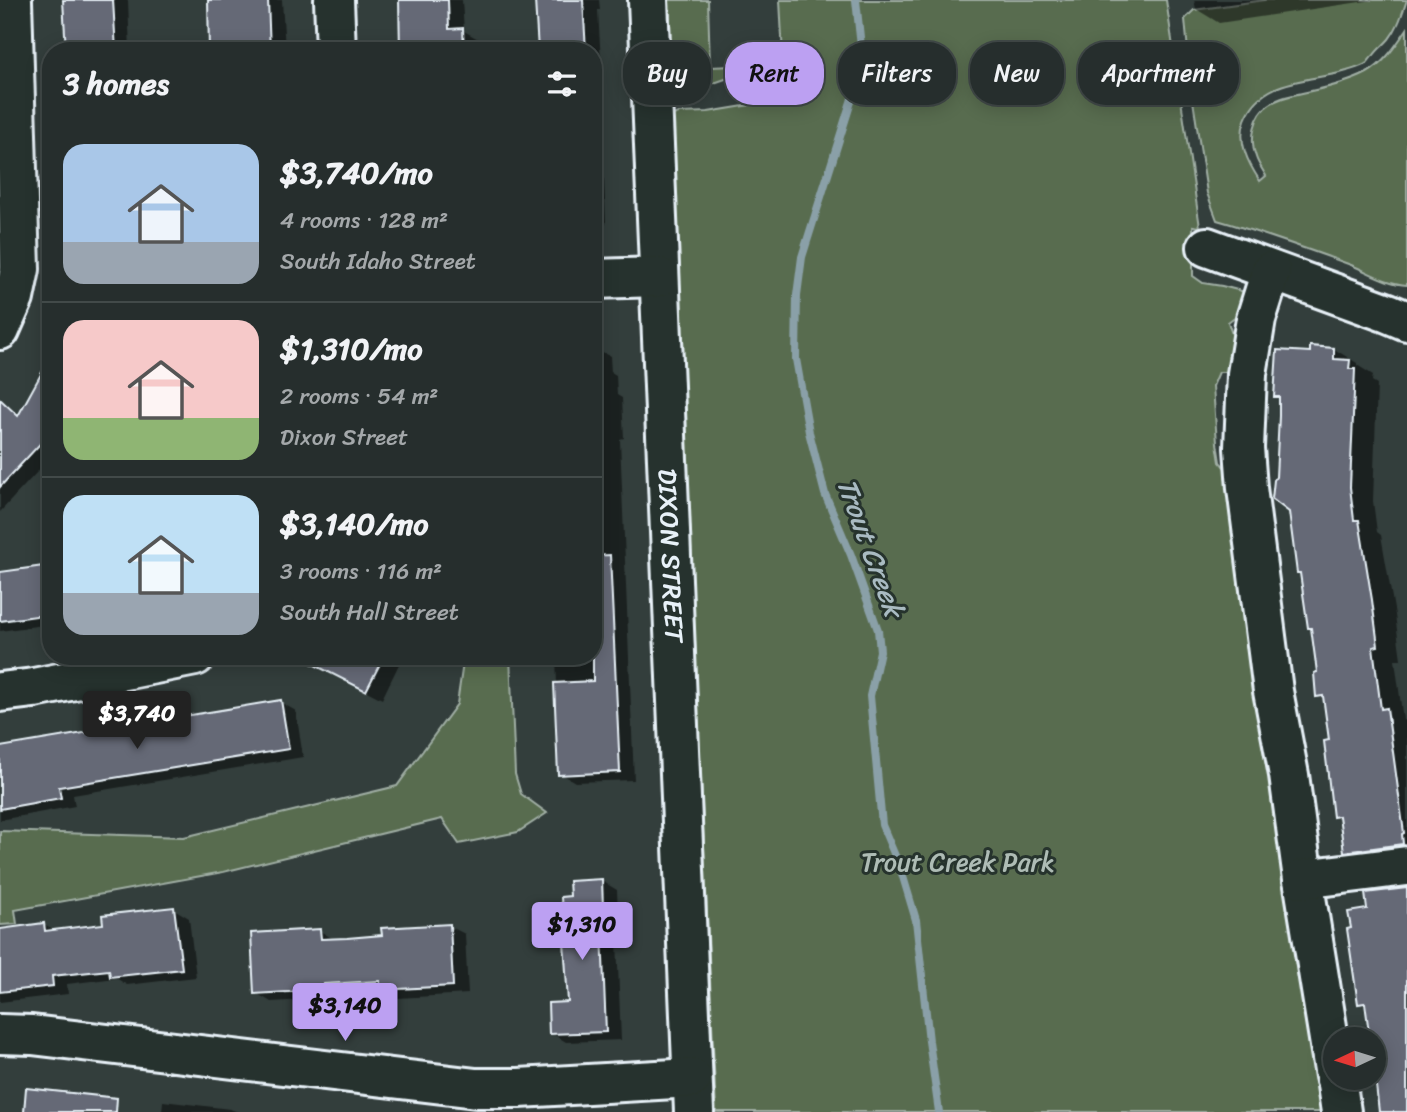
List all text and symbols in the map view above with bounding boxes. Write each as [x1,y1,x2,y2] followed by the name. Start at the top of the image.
[623,42,711,105] chip: Buy
[725,42,824,105] chip: Rent
[838,42,956,105] chip: Filters
[970,42,1064,105] chip: New
[1078,42,1239,105] chip: Apartment
[63,57,169,111] text: 3 homes
[543,65,581,103] icon: filters
[280,146,433,200] text: $3,740/mo
[119,172,203,256] icon: home
[280,200,448,241] text: 4 rooms · 128 m²
[280,241,476,282] text: South Idaho Street
[280,322,423,376] text: $1,310/mo
[119,348,203,432] icon: home
[280,376,438,417] text: 2 rooms · 54 m²
[280,417,408,458] text: Dixon Street
[644,468,698,645] street label: DIXON STREET
[823,471,919,627] water label: Trout Creek
[280,497,428,551] text: $3,140/mo
[119,523,203,607] icon: home
[280,551,442,592] text: 3 rooms · 116 m²
[280,592,459,633] text: South Hall Street
[80,692,194,751] pin: $3,740
[99,693,175,734] text: $3,740
[861,839,1055,885] park label: Trout Creek Park
[525,902,639,962] pin: $1,310
[548,904,616,945] text: $1,310
[288,984,402,1043] pin: $3,140
[308,985,382,1026] text: $3,140
[1323,1027,1386,1090] north arrow
[1323,1027,1386,1090] map controls

